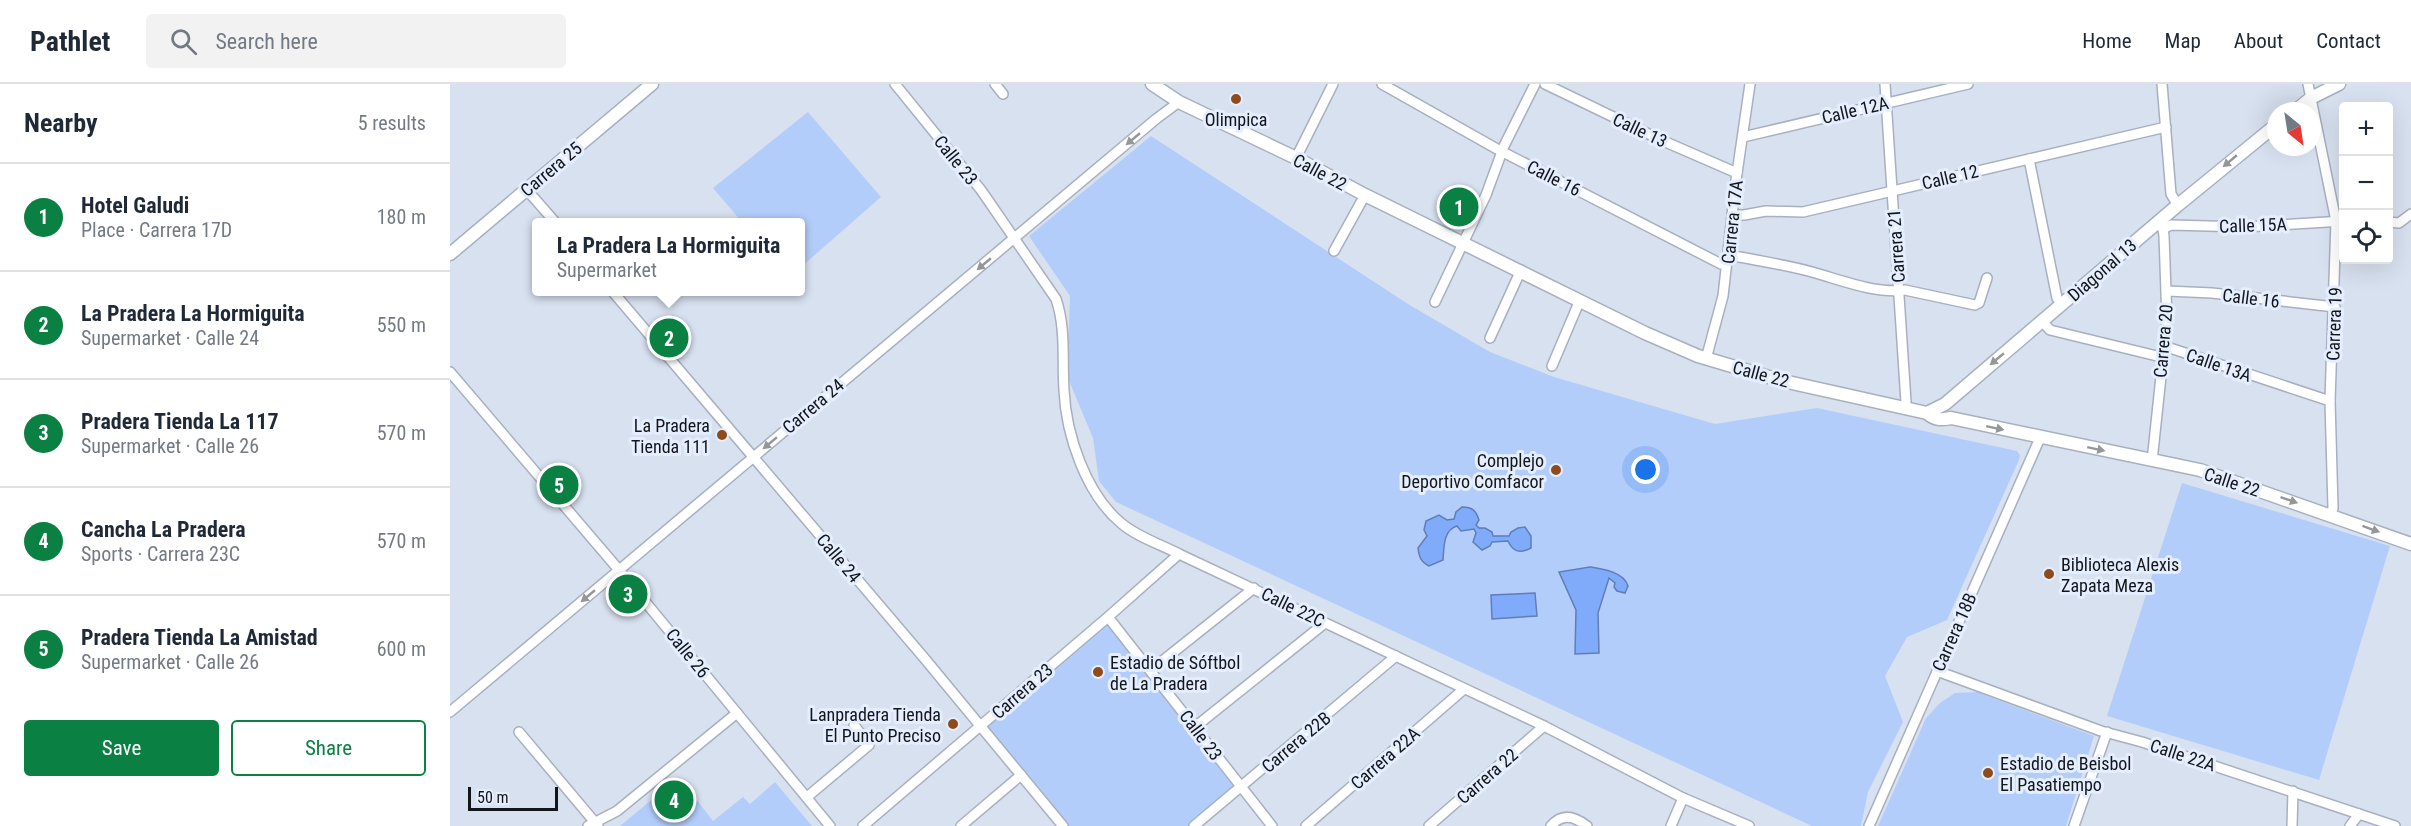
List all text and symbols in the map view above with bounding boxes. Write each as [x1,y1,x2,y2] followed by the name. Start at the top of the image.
[146,14,566,68] search box
[30,25,110,58] text: Pathlet
[167,25,200,58] icon: search
[215,29,318,54] text: Search here
[2082,29,2132,53] text: Home
[2165,29,2201,53] text: Map
[2234,29,2283,53] text: About
[2316,29,2381,53] text: Contact
[1229,92,1243,106] marker: Olimpica
[1820,92,1891,128] street label: Calle 12A
[2267,102,2321,156] north arrow
[2339,102,2393,264] map controls
[2339,102,2393,156] button: +
[24,108,98,138] text: Nearby
[1610,108,1670,152] street label: Calle 13
[1205,109,1267,130] place label: Olimpica
[358,111,426,135] text: 5 results
[930,131,982,189] street label: Calle 23
[1125,132,1141,145] one-way arrow
[516,137,586,201] street label: Carrera 25
[1290,149,1350,195] street label: Calle 22
[2222,155,2238,168] one-way arrow
[1524,156,1584,200] street label: Calle 16
[2339,156,2393,210] button: −
[1920,160,1980,194] street label: Calle 12
[1717,178,1747,265] street label: Carrera 17A
[1440,184,1478,230] pin: 1
[81,193,189,218] text: Hotel Galudi
[38,205,49,229] text: 1
[377,205,426,229] text: 180 m
[1883,208,1909,284] street label: Carrera 21
[2339,210,2393,264] button: locate
[2219,213,2288,237] street label: Calle 15A
[81,218,232,242] text: Place · Carrera 17D
[532,218,805,296] popup
[557,233,780,258] text: La Pradera La Hormiguita
[2063,234,2141,306] street label: Diagonal 13
[976,257,991,269] one-way arrow
[557,258,657,282] text: Supermarket
[2221,284,2281,312] street label: Calle 16
[2322,287,2346,361] street label: Carrera 19
[81,301,305,326] text: La Pradera La Hormiguita
[2149,303,2177,379] street label: Carrera 20
[38,313,49,337] text: 2
[377,313,426,337] text: 550 m
[650,316,688,360] pin: 2
[81,326,259,350] text: Supermarket · Calle 24
[2184,344,2255,386] street label: Calle 13A
[1990,352,2005,365] one-way arrow
[1731,356,1792,392] street label: Calle 22
[778,374,848,438] street label: Carrera 24
[81,409,279,434] text: Pradera Tienda La 117
[631,415,710,457] place label: La Pradera Tienda 111
[38,421,49,445] text: 3
[377,421,426,445] text: 570 m
[1986,424,2005,433] one-way arrow
[715,428,729,442] marker: La Pradera Tienda 111
[81,434,259,458] text: Supermarket · Calle 26
[762,436,778,449] one-way arrow
[2087,445,2106,454] one-way arrow
[1401,450,1545,492] place label: Complejo Deportivo Comfacor
[1631,455,1660,484] your location
[540,462,578,508] pin: 5
[1549,463,1563,477] marker: Complejo Deportivo Comfacor
[2201,463,2263,501] street label: Calle 22
[2280,496,2298,506] one-way arrow
[81,517,246,542] text: Cancha La Pradera
[2362,525,2380,535] one-way arrow
[38,529,49,553] text: 4
[377,529,426,553] text: 570 m
[812,529,866,587] street label: Calle 24
[81,542,240,566] text: Sports · Carrera 23C
[2061,554,2179,596] place label: Biblioteca Alexis Zapata Meza
[2042,567,2056,581] marker: Biblioteca Alexis Zapata Meza
[608,572,648,616] pin: 3
[1258,583,1328,631] street label: Calle 22C
[580,589,596,602] one-way arrow
[1927,590,1981,674] street label: Carrera 18B
[662,624,714,682] street label: Calle 26
[81,625,318,650] text: Pradera Tienda La Amistad
[38,637,49,661] text: 5
[377,637,426,661] text: 600 m
[81,650,259,674] text: Supermarket · Calle 26
[1110,652,1240,694] place label: Estadio de Sóftbol de La Pradera
[987,659,1057,723] street label: Carrera 23
[1091,665,1105,679] marker: Estadio de Sóftbol de La Pradera
[809,704,941,746] place label: Lanpradera Tienda El Punto Preciso
[1175,706,1227,764] street label: Calle 23
[1257,707,1335,777] street label: Carrera 22B
[946,717,960,731] marker: Lanpradera Tienda El Punto Preciso
[24,720,219,776] button: Save
[231,720,426,776] button: Share
[1346,722,1424,794] street label: Carrera 22A
[2148,735,2219,776] street label: Calle 22A
[1452,744,1522,808] street label: Carrera 22
[2000,753,2131,795] place label: Estadio de Beisbol El Pasatiempo
[1981,766,1995,780] marker: Estadio de Beisbol El Pasatiempo
[654,778,694,822] pin: 4
[468,784,558,812] scale bar
[477,788,509,807] text: 50 m

